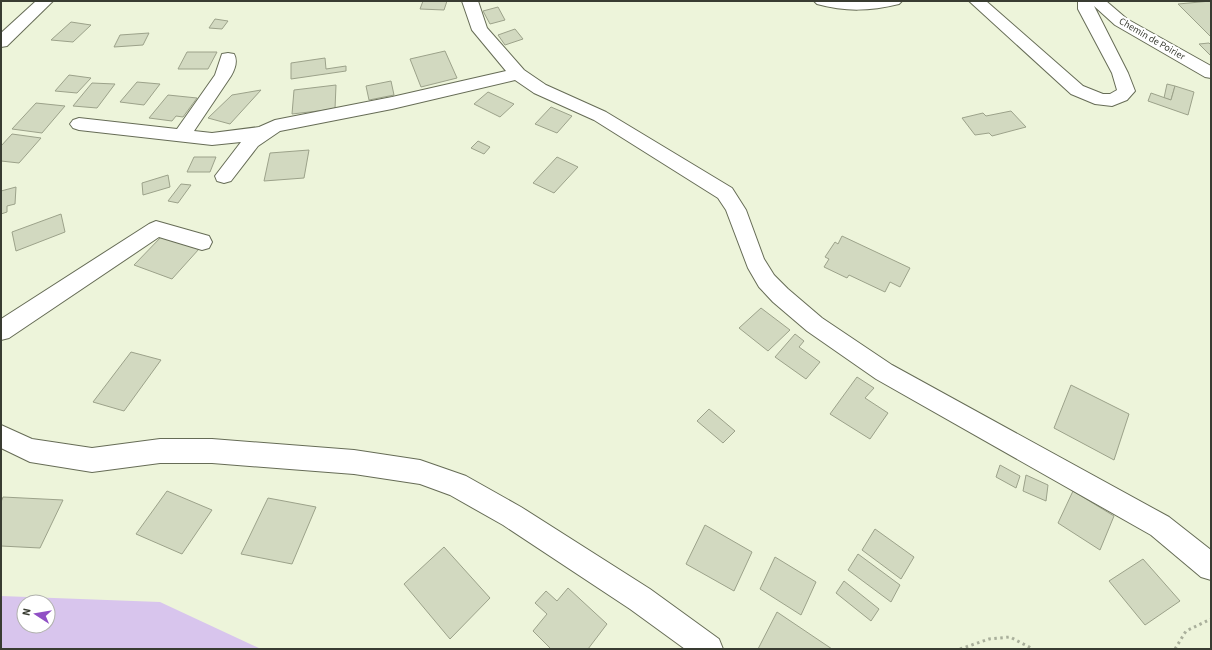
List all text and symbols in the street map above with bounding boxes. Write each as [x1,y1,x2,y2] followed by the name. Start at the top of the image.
[1116,14,1188,64] street label: Chemin de Poirier
[16,594,56,634] north arrow
[19,607,35,617] text: N

